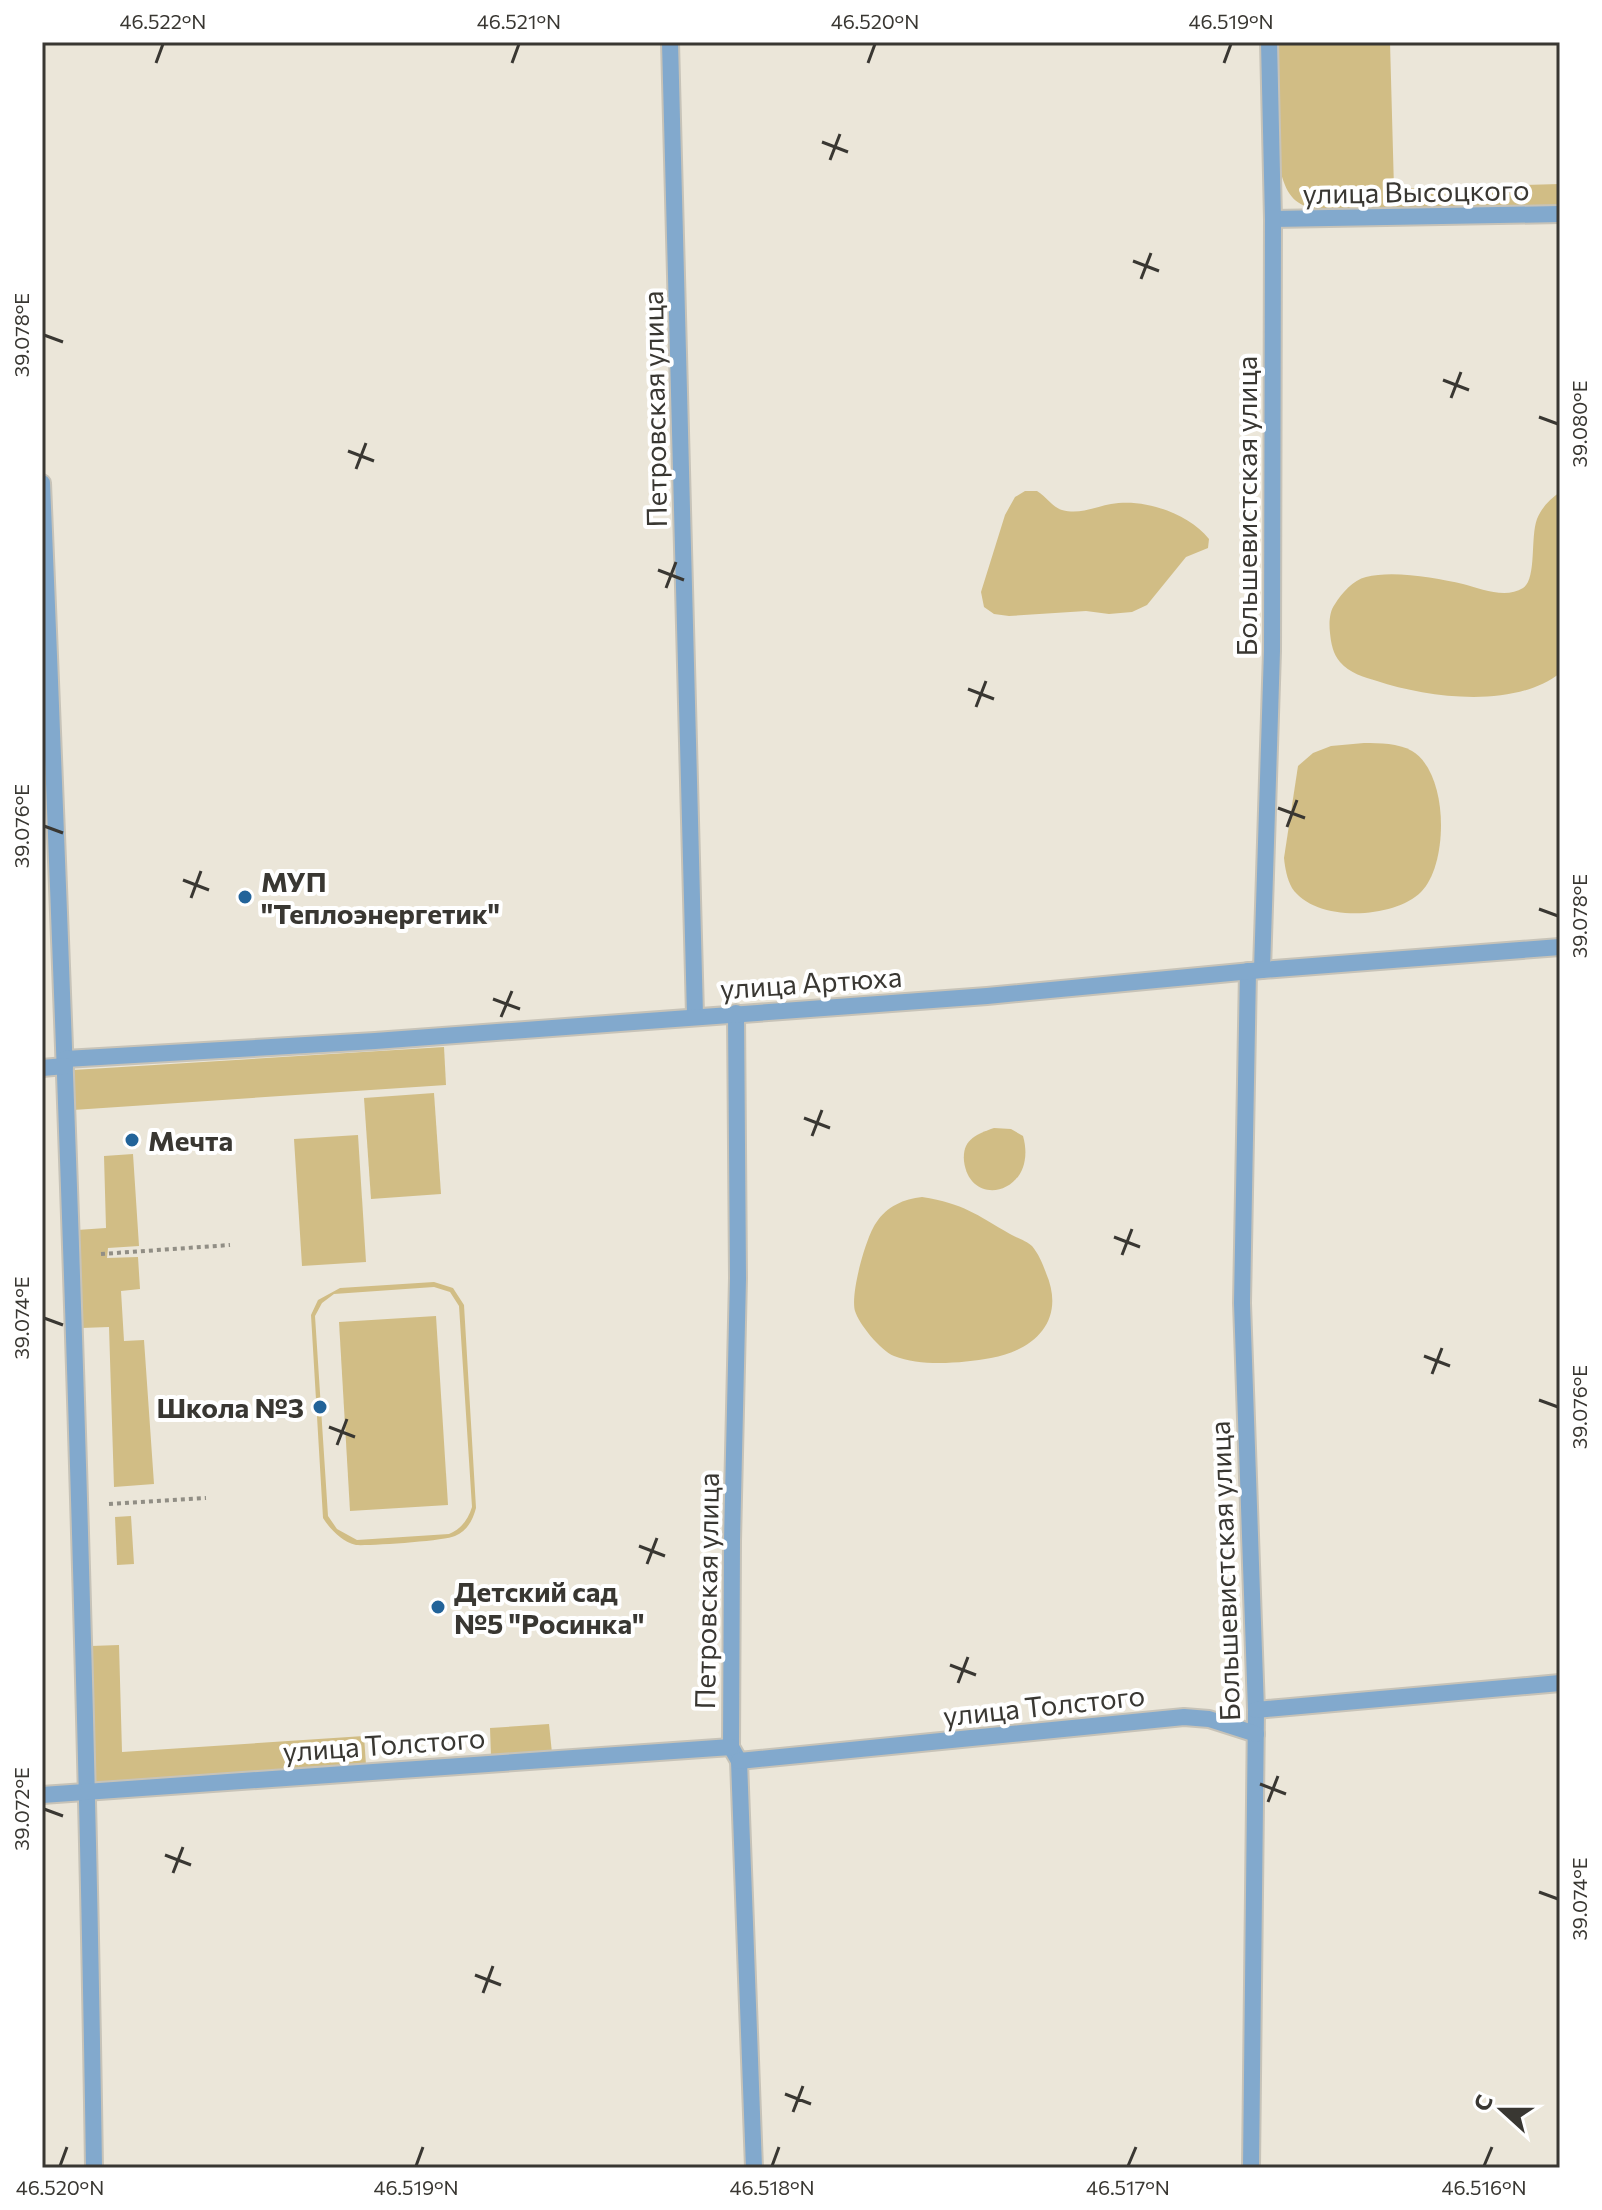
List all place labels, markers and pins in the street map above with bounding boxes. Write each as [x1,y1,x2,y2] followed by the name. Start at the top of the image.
[261,864,500,930] place label: МУП "Теплоэнергетик"
[236,888,254,906] marker: МУП "Теплоэнергетик"
[148,1123,233,1157] place label: Мечта
[123,1131,141,1149] marker: Мечта
[156,1390,304,1424] place label: Школа №3
[311,1398,329,1416] marker: Школа №3
[454,1574,644,1640] place label: Детский сад №5 "Росинка"
[429,1598,447,1616] marker: Детский сад №5 "Росинка"

